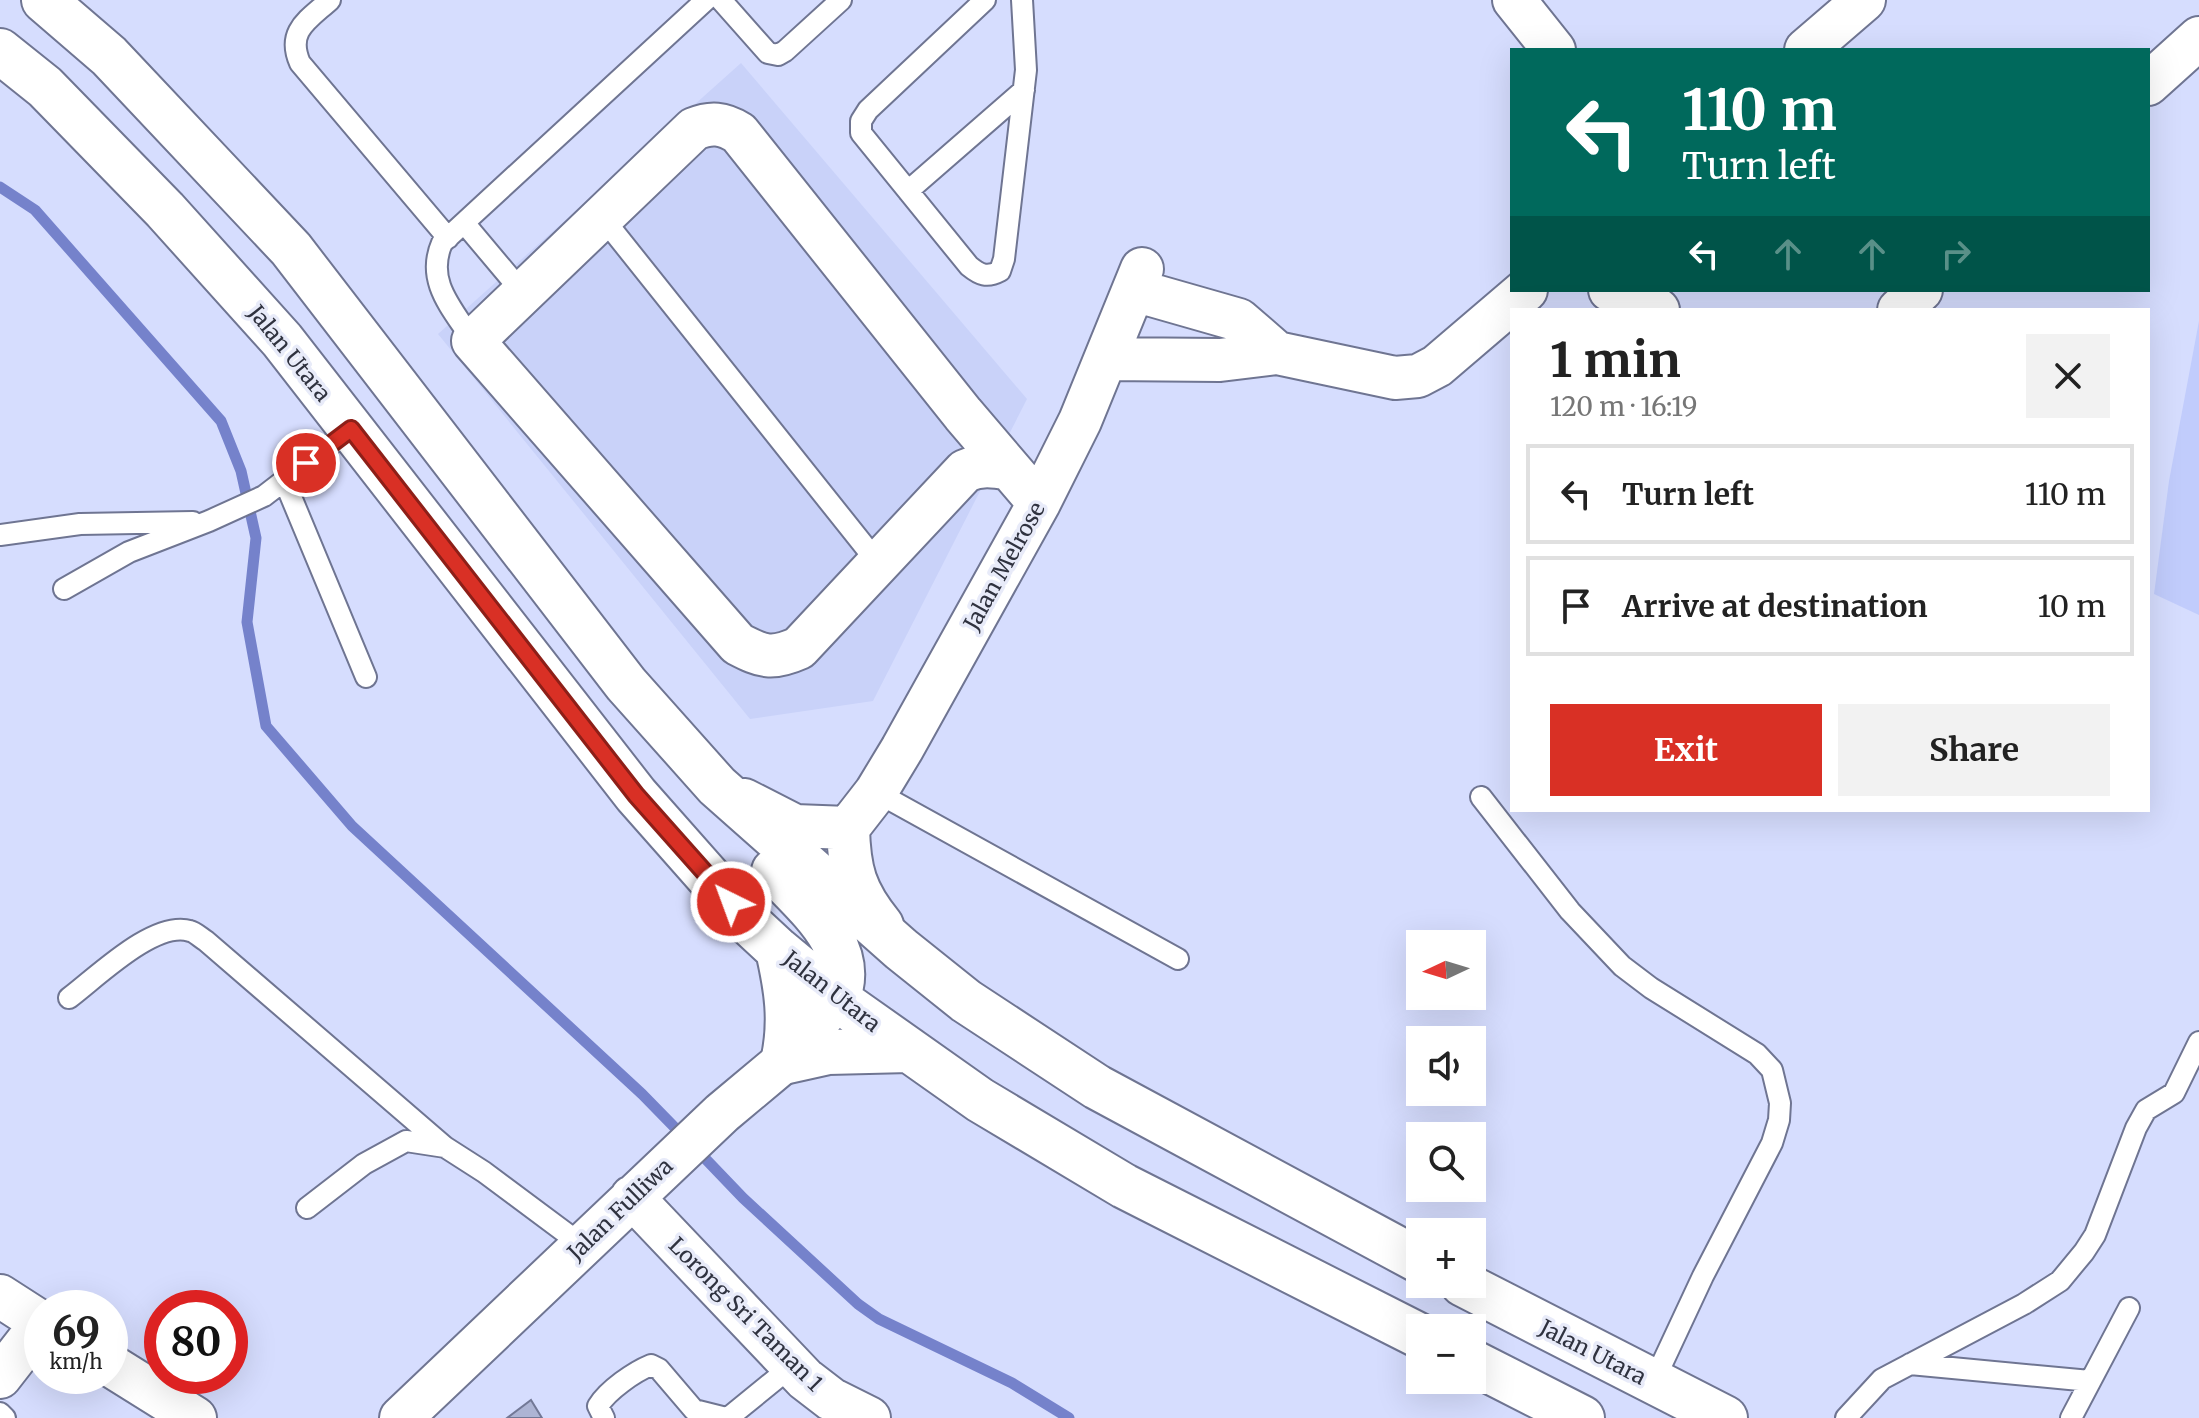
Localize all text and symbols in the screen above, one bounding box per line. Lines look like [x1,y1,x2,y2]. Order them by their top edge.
text: 110 m [1682,75,1837,145]
icon: left [1550,80,1654,184]
text: Turn left [1682,144,1836,189]
icon: left [1682,232,1726,276]
icon: ahead [1766,232,1810,276]
icon: ahead [1850,232,1894,276]
icon: right [1934,232,1978,276]
street label: Jalan Utara [242,298,337,407]
text: 1 min [1550,330,1681,390]
button: close [2026,334,2110,418]
text: 120 m · 16:19 [1550,390,1698,423]
pin [272,429,340,497]
icon: arrive [284,441,328,485]
icon: left [1554,472,1598,516]
text: Turn left [1622,475,1754,513]
text: 110 m [2025,475,2106,513]
street label: Jalan Melrose [957,497,1051,636]
icon: arrive [1554,584,1598,628]
text: Arrive at destination [1622,587,1928,625]
text: 10 m [2038,587,2106,625]
button: Exit [1550,704,1822,796]
button: Share [1838,704,2110,796]
position arrow [689,860,773,944]
north arrow [1406,930,1486,1010]
map controls [1406,930,1486,1394]
street label: Jalan Utara [777,944,886,1038]
button: sound [1406,1026,1486,1106]
button: search [1406,1122,1486,1202]
street label: Jalan Fulliwa [561,1152,679,1267]
button: + [1406,1218,1486,1298]
street label: Lorong Sri Taman 1 [663,1231,829,1397]
speed limit sign: 80 [144,1290,248,1394]
text: 69 [52,1307,100,1357]
street label: Jalan Utara [1534,1313,1651,1391]
button: − [1406,1314,1486,1394]
text: km/h [50,1349,102,1374]

